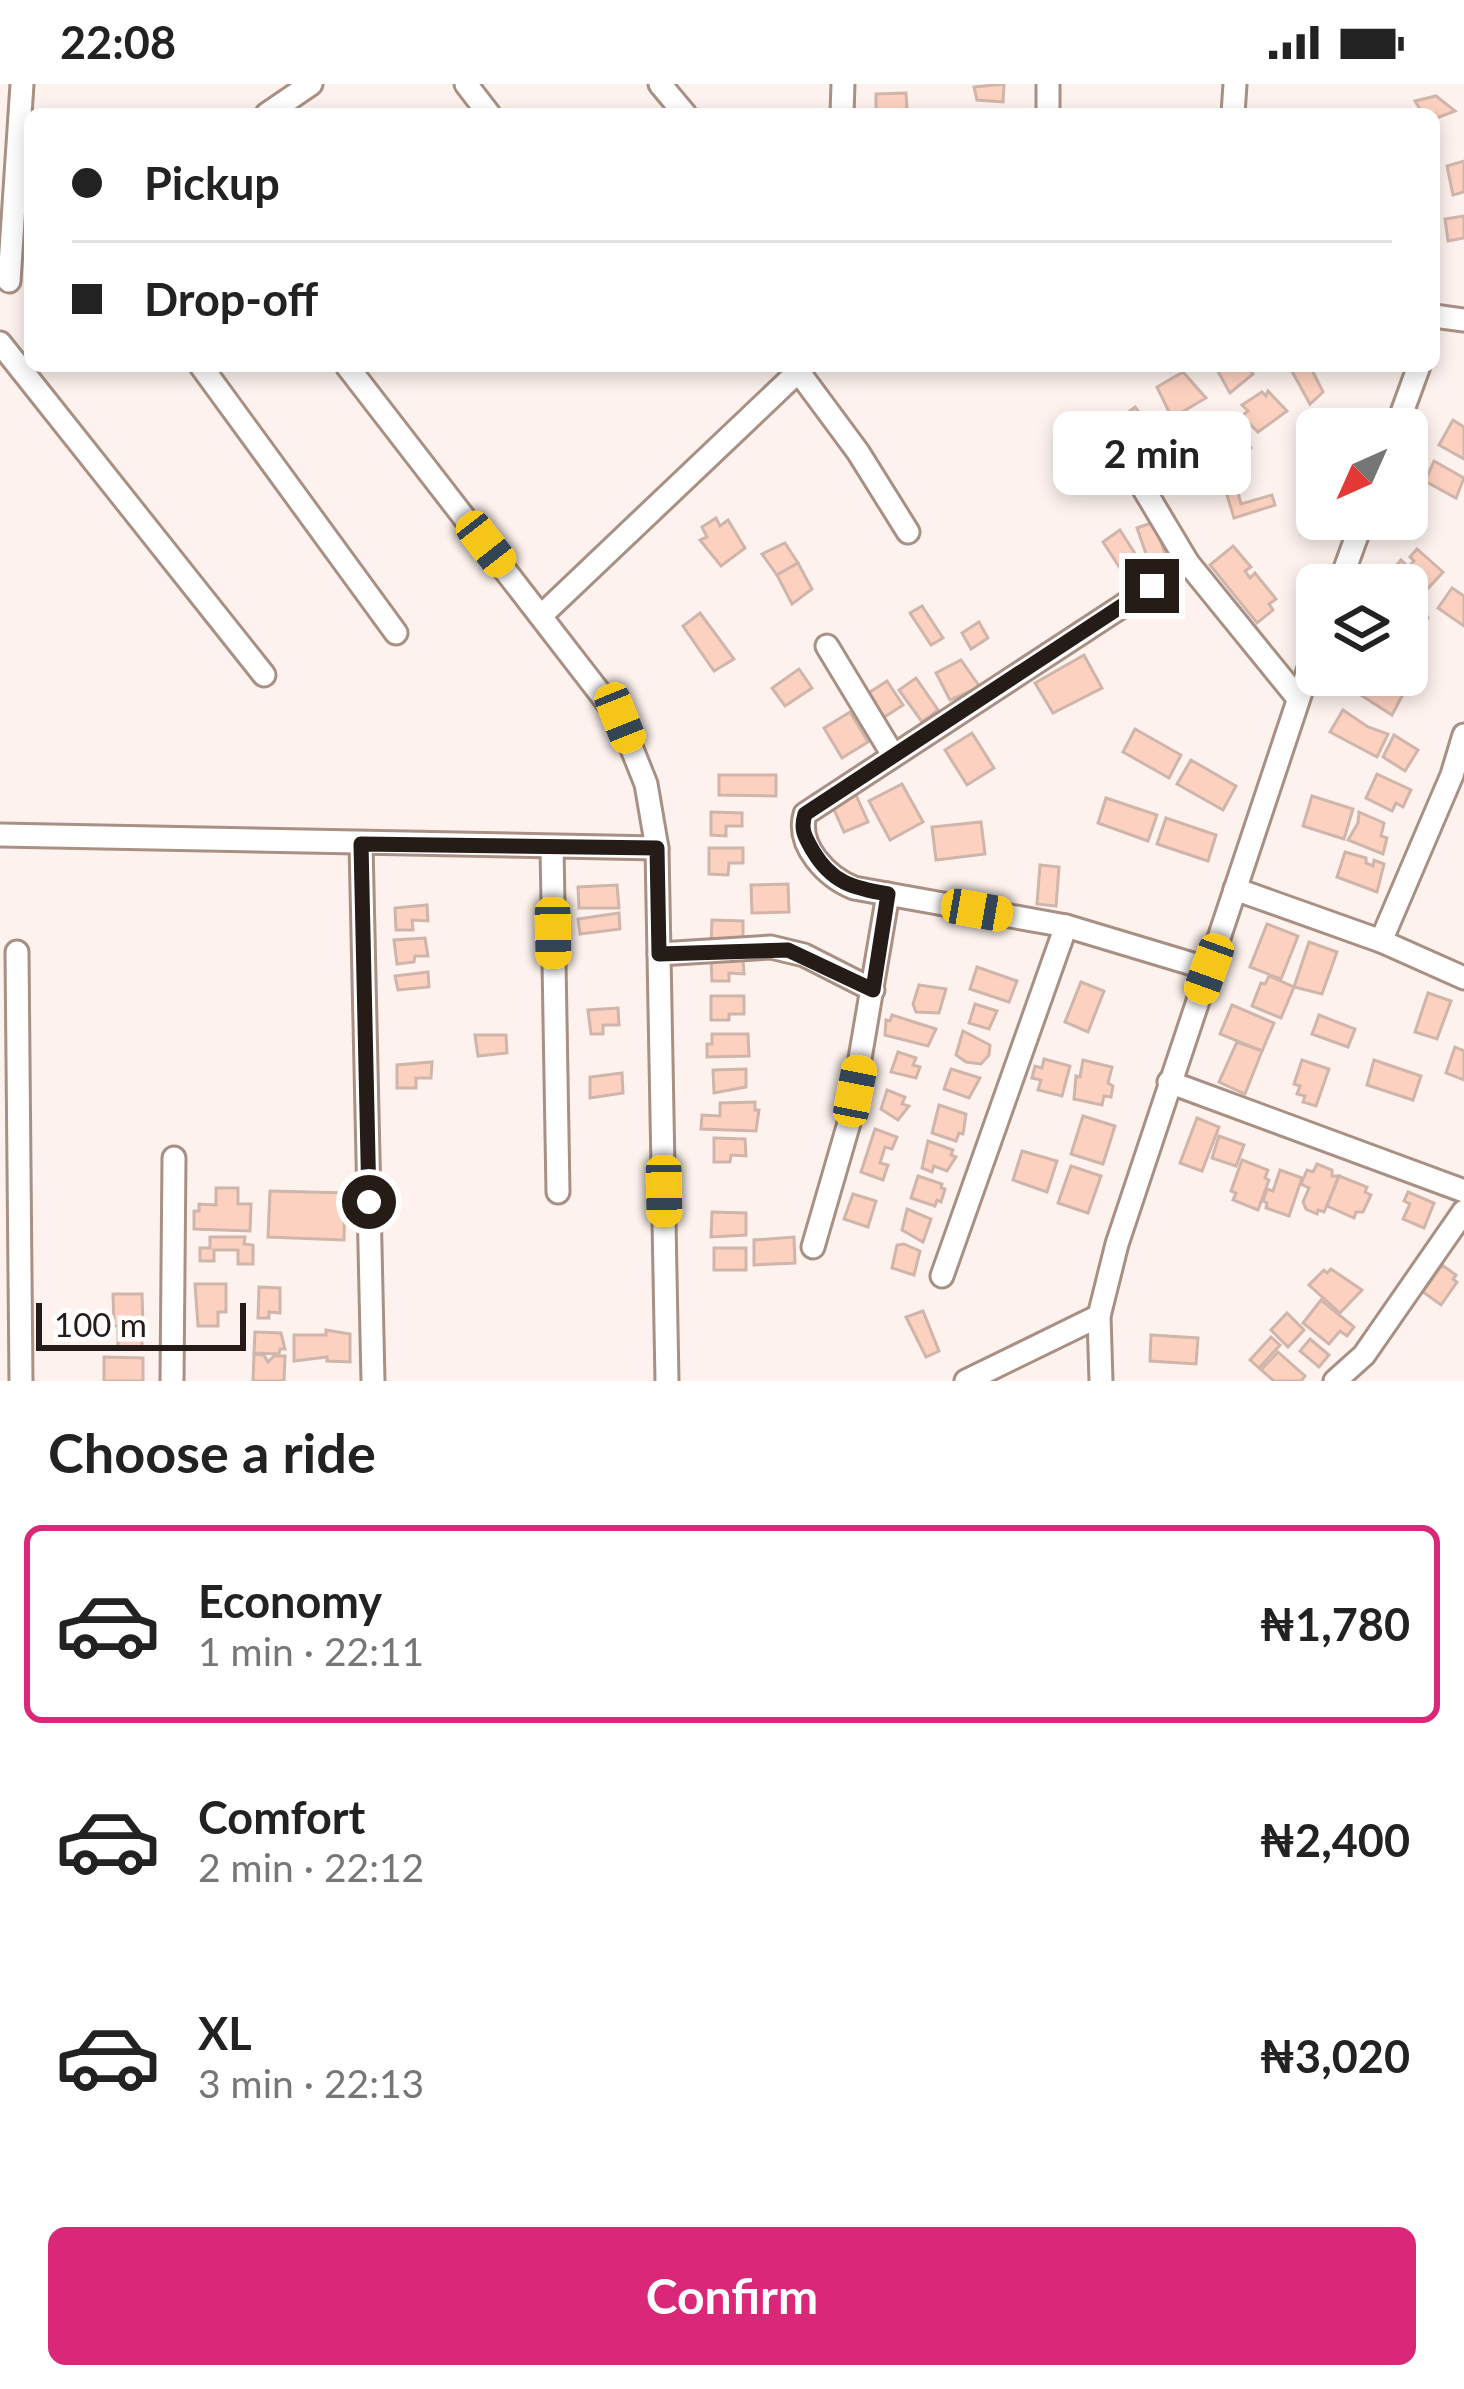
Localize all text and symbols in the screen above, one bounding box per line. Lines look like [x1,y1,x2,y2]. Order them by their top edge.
text: 22:08 [60,15,176,69]
text: Pickup [144,156,280,210]
text: Drop-off [144,272,318,326]
north arrow [1296,408,1428,540]
map controls [1296,408,1428,696]
callout: 2 min [1053,412,1251,496]
text: 2 min [1104,430,1200,476]
car [450,505,522,583]
route end [1125,559,1179,613]
button: layers [1296,564,1428,696]
car [590,678,650,758]
car [938,886,1016,934]
car [534,897,572,969]
car [1180,929,1238,1009]
car [830,1052,880,1130]
car [645,1155,683,1227]
route start [342,1175,396,1229]
scale bar [36,1297,246,1350]
text: 100 m [54,1304,147,1344]
text: Choose a ride [48,1420,376,1485]
icon: car [54,1570,162,1678]
text: Economy [198,1574,382,1628]
text: ₦1,780 [1259,1597,1410,1651]
text: 1 min · 22:11 [198,1628,424,1674]
icon: car [54,1786,162,1894]
text: Comfort [198,1790,365,1844]
text: ₦2,400 [1259,1813,1410,1867]
text: 2 min · 22:12 [198,1844,424,1890]
icon: car [54,2002,162,2110]
text: XL [198,2006,252,2060]
text: ₦3,020 [1259,2029,1410,2083]
text: 3 min · 22:13 [198,2060,424,2106]
button: Confirm [48,2227,1416,2365]

